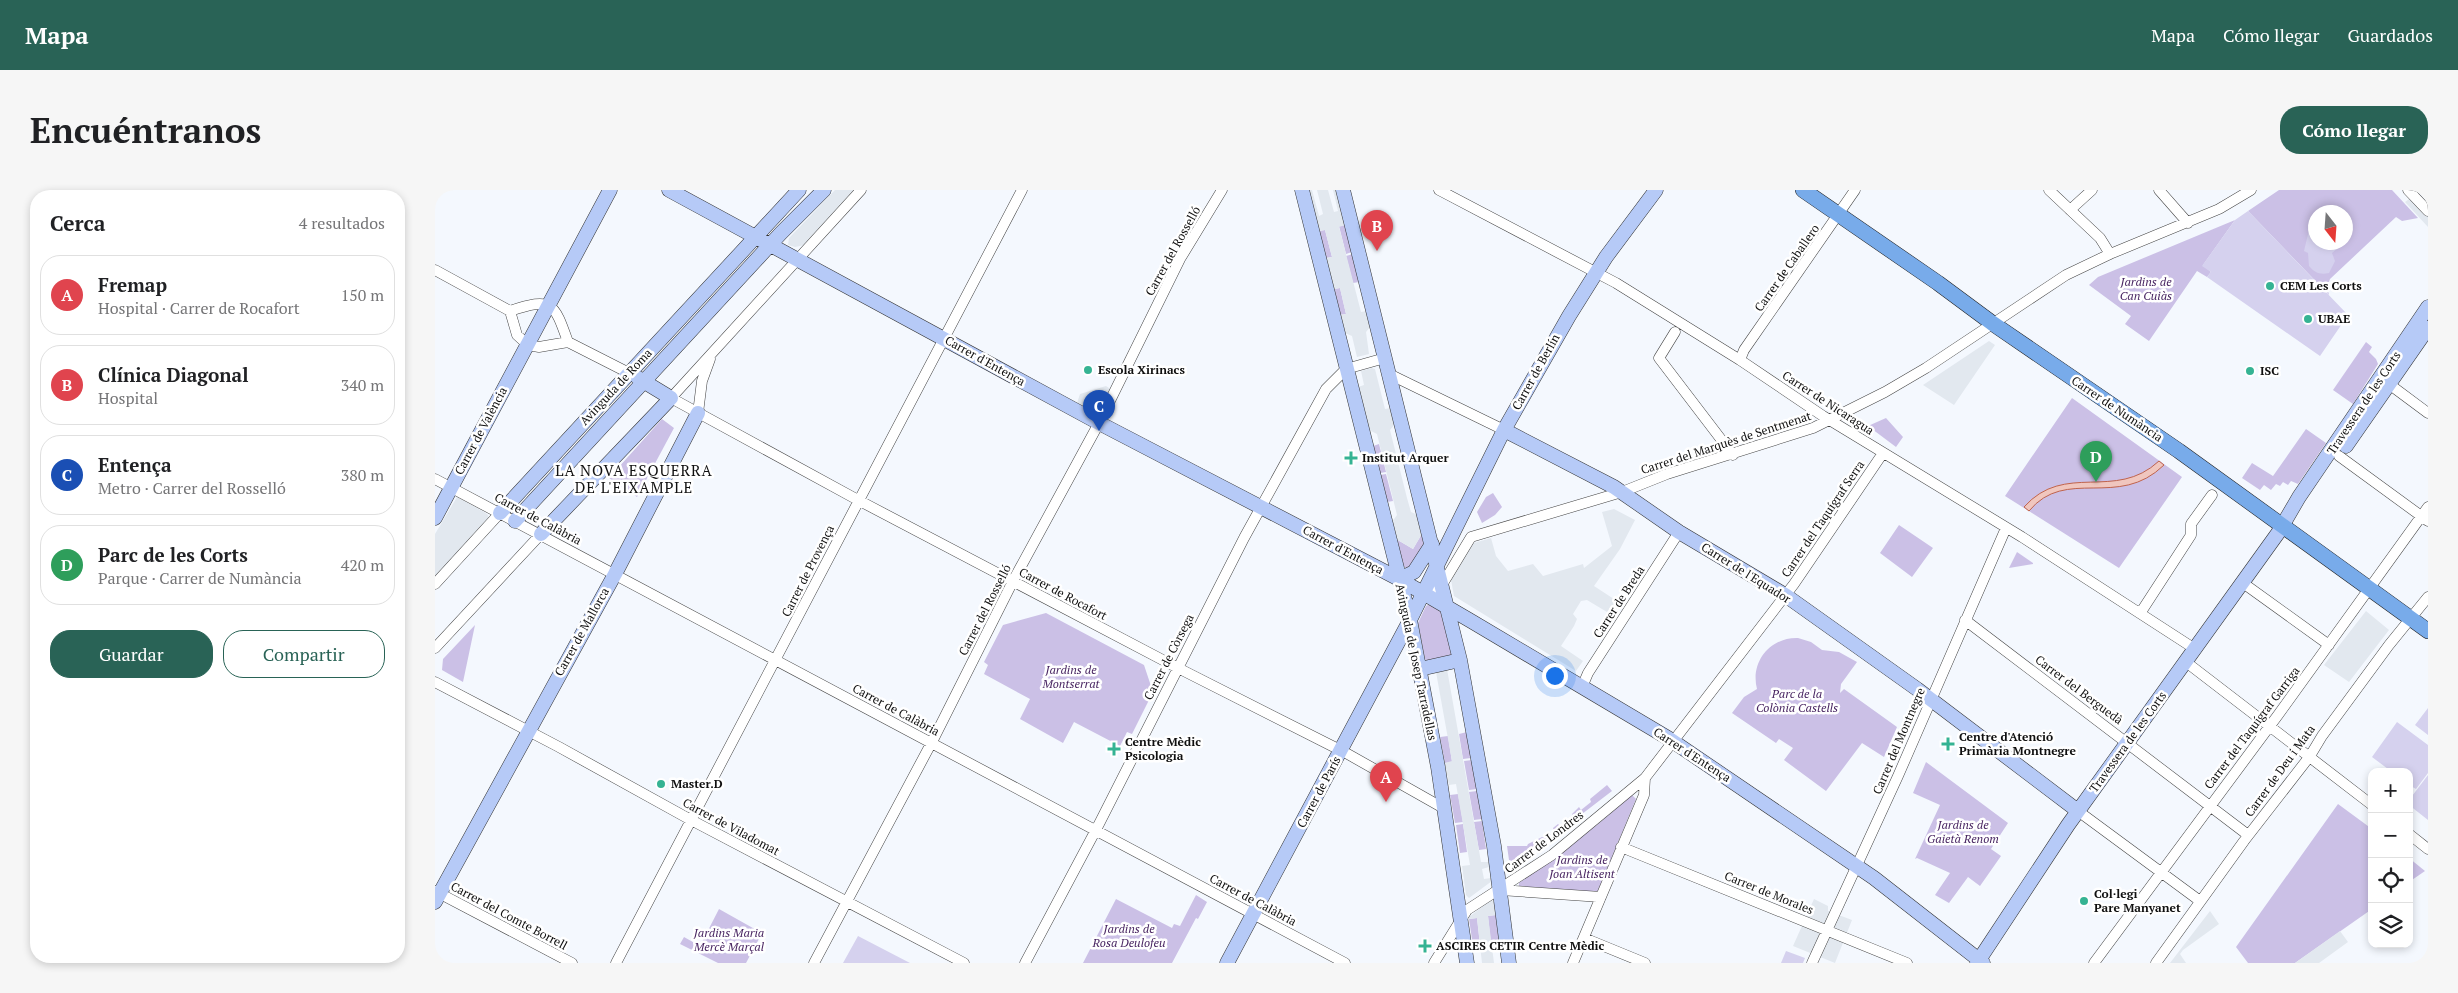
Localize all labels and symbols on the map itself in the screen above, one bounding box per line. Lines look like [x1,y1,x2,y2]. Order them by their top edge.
street label: Carrer del Rosselló [1142,203,1204,298]
north arrow [2308,205,2353,250]
pin: B [1361,210,1393,251]
street label: Carrer de Caballero [1751,221,1822,314]
park label: Jardins de Can Cuiàs [2119,274,2172,303]
place label: CEM Les Corts [2280,278,2362,293]
marker: CEM Les Corts [2264,280,2276,292]
place label: UBAE [2318,311,2350,326]
marker: UBAE [2302,313,2314,325]
street label: Carrer de Berlín [1509,331,1563,412]
street label: Carrer d'Entença [943,332,1028,389]
street label: Avinguda de Roma [576,345,655,428]
street label: Travessera de les Corts [2323,348,2404,457]
place label: Escola Xirinacs [1098,362,1185,377]
place label: ISC [2260,363,2279,378]
marker: Escola Xirinacs [1082,364,1094,376]
marker: ISC [2244,365,2256,377]
street label: Carrer de Nicaragua [1780,367,1877,438]
street label: Carrer de Numància [2069,373,2166,445]
street label: Carrer de València [451,384,510,477]
pin: C [1083,390,1115,431]
street label: Carrer del Marquès de Sentmenat [1639,408,1813,477]
pin: D [2080,441,2112,482]
place label: Institut Arquer [1362,450,1449,465]
marker: Institut Arquer [1344,451,1358,465]
street label: Carrer del Taquígraf Serra [1778,457,1867,580]
district label: LA NOVA ESQUERRA DE L'EIXAMPLE [555,460,713,497]
street label: Carrer de Calàbria [492,489,584,548]
street label: Carrer de Provença [778,522,837,619]
street label: Carrer d'Entença [1300,522,1386,577]
street label: Carrer de l'Equador [1699,539,1794,606]
street label: Carrer del Rosselló [955,561,1014,658]
street label: Carrer de Breda [1590,563,1647,641]
street label: Carrer de Rocafort [1017,564,1110,623]
street label: Avinguda de Josep Tarradellas [1393,582,1440,742]
street label: Carrer de Mallorca [551,585,612,679]
street label: Carrer de Còrsega [1140,611,1197,702]
street label: Carrer del Berguedà [2033,652,2126,727]
park label: Jardins de Montserrat [1041,662,1101,691]
your location [1542,663,1568,689]
street label: Carrer del Taquígraf Garriga [2201,663,2303,792]
street label: Carrer de Calàbria [850,680,942,739]
street label: Carrer del Montnegre [1869,685,1928,796]
park label: Parc de la Colònia Castells [1756,686,1838,715]
street label: Travessera de les Corts [2086,688,2169,795]
street label: Carrer de Deu i Mata [2241,722,2318,820]
street label: Carrer d'Entença [1651,724,1734,785]
place label: Centre d'Atenció Primària Montnegre [1959,729,2077,758]
place label: Centre Mèdic Psicologia [1125,734,1201,763]
marker: Centre d'Atenció Primària Montnegre [1941,737,1955,751]
marker: Centre Mèdic Psicologia [1107,742,1121,756]
street label: Carrer de París [1293,753,1344,830]
pin: A [1370,761,1402,802]
place label: Master.D [671,776,723,791]
marker: Master.D [655,778,667,790]
street label: Carrer de Viladomat [680,795,783,859]
street label: Carrer de Londres [1501,807,1586,876]
park label: Jardins de Gaietà Renom [1927,817,1999,846]
park label: Jardins de Joan Altisent [1548,852,1616,881]
street label: Carrer de Morales [1722,868,1816,917]
street label: Carrer de Calàbria [1207,870,1299,929]
street label: Carrer del Comte Borrell [448,878,571,953]
place label: Col·legi Pare Manyanet [2094,886,2181,915]
marker: Col·legi Pare Manyanet [2078,895,2090,907]
park label: Jardins de Rosa Deulofeu [1091,921,1166,950]
park label: Jardins Maria Mercè Marçal [693,925,765,955]
place label: ASCIRES CETIR Centre Mèdic [1436,938,1605,953]
marker: ASCIRES CETIR Centre Mèdic [1418,939,1432,953]

